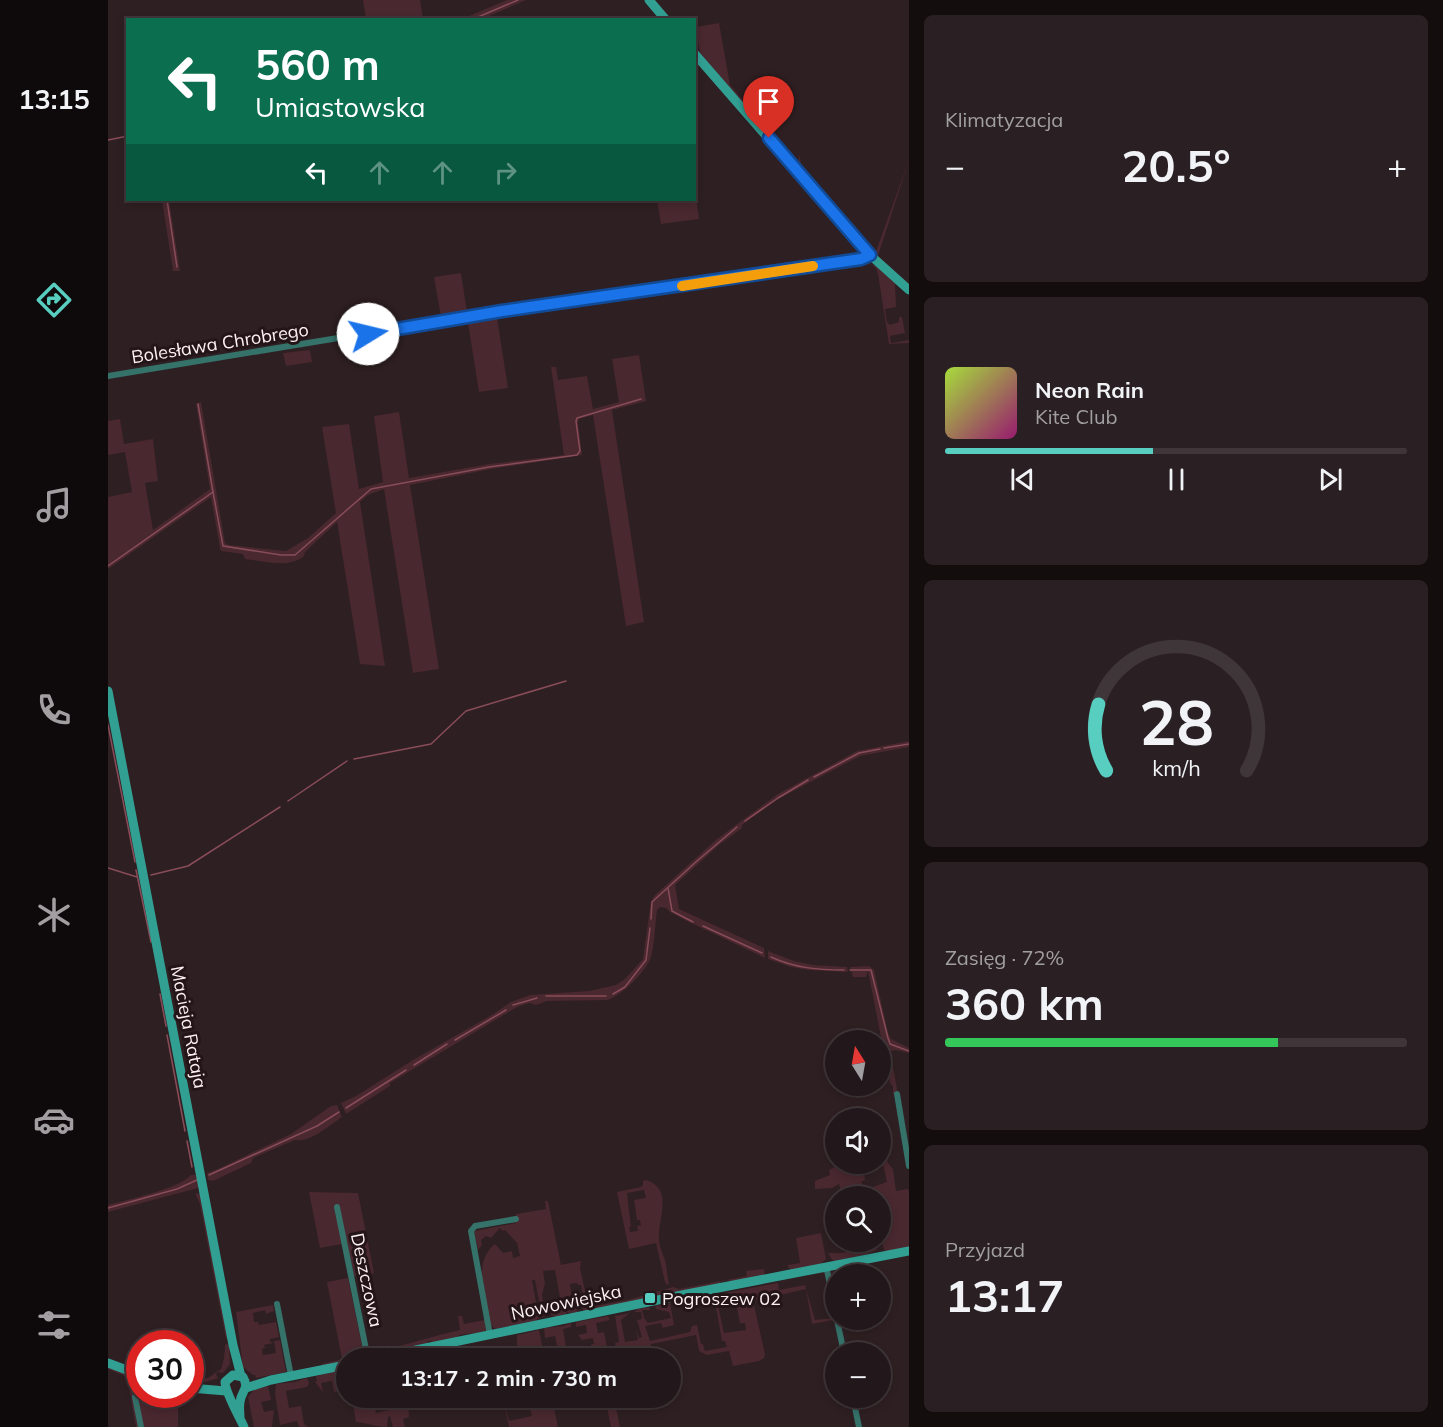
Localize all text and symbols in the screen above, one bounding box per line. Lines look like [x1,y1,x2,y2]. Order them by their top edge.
text: 560 m [255,38,380,91]
icon: left [156,42,234,120]
pin [743,76,794,138]
text: 13:15 [18,82,90,116]
icon: arrive [752,85,785,118]
text: Umiastowska [255,90,425,124]
text: Klimatyzacja [945,107,1063,132]
text: 20.5° [1121,137,1231,193]
text: − [945,145,965,186]
text: + [1387,145,1407,186]
icon: left [300,156,333,189]
icon: ahead [363,156,396,189]
icon: ahead [426,156,459,189]
icon: right [489,156,522,189]
icon: directions [33,279,75,321]
position arrow [336,302,400,366]
street label: Bolesława Chrobrego [130,318,310,368]
text: Neon Rain [1035,376,1144,404]
text: Kite Club [1035,404,1117,429]
icon: previous [1006,463,1039,496]
icon: pause [1160,463,1193,496]
icon: next [1314,463,1347,496]
icon: music [33,484,75,526]
text: 28 [1139,682,1213,761]
icon: phone [33,689,75,731]
text: km/h [1152,754,1200,781]
icon: climate [33,894,75,936]
text: Zasięg · 72% [945,945,1064,970]
street label: Macieja Rataja [166,964,212,1090]
text: 360 km [945,975,1104,1031]
north arrow [825,1030,891,1096]
map controls [825,1030,891,1408]
icon: car [33,1099,75,1141]
button: sound [825,1108,891,1174]
button: search [825,1186,891,1252]
street label: Deszczowa [346,1231,388,1329]
text: Przyjazd [945,1237,1025,1262]
button: + [825,1264,891,1330]
text: 13:17 [945,1267,1064,1323]
street label: Nowowiejska [509,1279,623,1325]
place label: Pogroszew 02 [662,1287,781,1310]
marker: Pogroszew 02 [643,1291,657,1305]
icon: filters [33,1304,75,1346]
speed limit sign: 30 [126,1330,204,1408]
button: − [825,1342,891,1408]
text: 13:17 · 2 min · 730 m [400,1364,617,1392]

